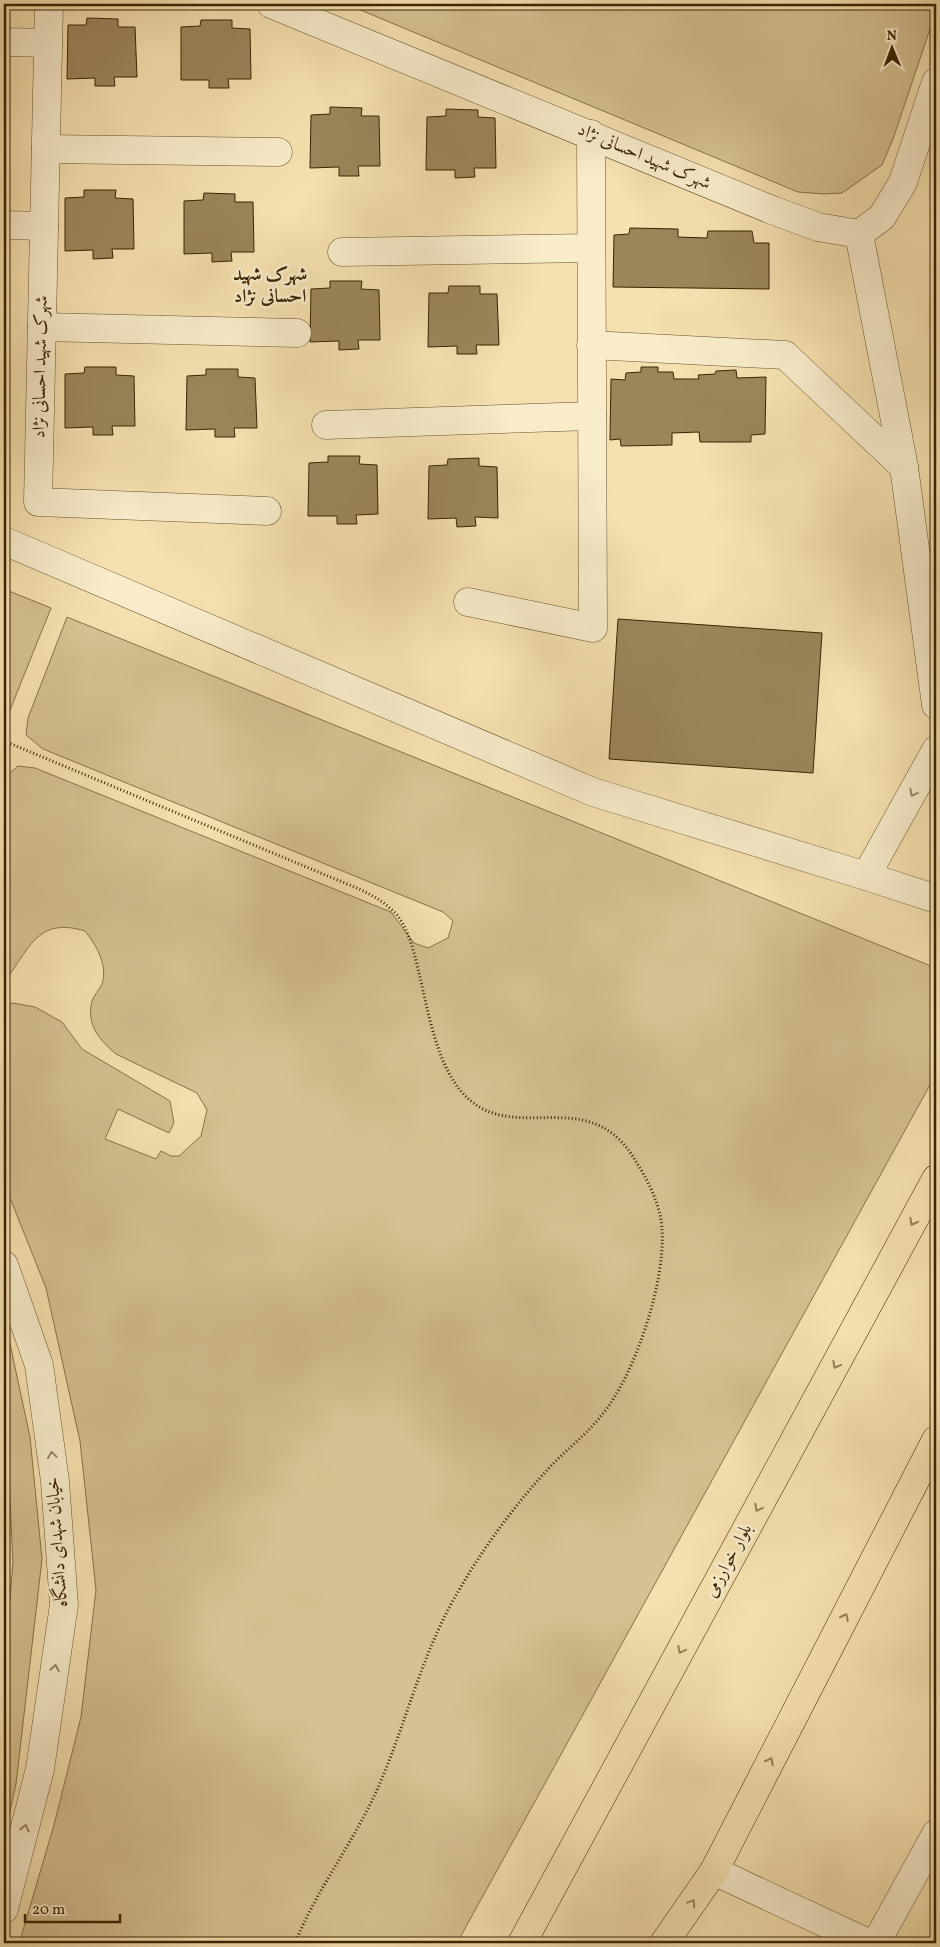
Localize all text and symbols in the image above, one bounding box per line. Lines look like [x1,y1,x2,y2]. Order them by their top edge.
north arrow [868,22,918,72]
text: N [887,27,897,46]
street label: شهرک شهید احسانی نژاد [573,118,715,196]
district label: شهرک شهید احسانی نژاد [233,262,307,310]
street label: شهرک شهید احسانی نژاد [27,295,55,439]
one-way arrow [909,788,919,797]
one-way arrow [909,1217,919,1226]
one-way arrow [832,1359,842,1368]
one-way arrow [47,1450,57,1459]
street label: خیابان شهدای دانشگاه [40,1476,75,1608]
one-way arrow [754,1502,764,1511]
street label: بلوار خوارزمی [699,1520,759,1602]
one-way arrow [839,1613,849,1622]
one-way arrow [677,1645,687,1654]
one-way arrow [49,1664,60,1672]
one-way arrow [764,1757,774,1766]
one-way arrow [19,1824,29,1832]
scale bar [25,1892,120,1924]
one-way arrow [686,1899,695,1909]
text: 20 m [32,1900,65,1921]

